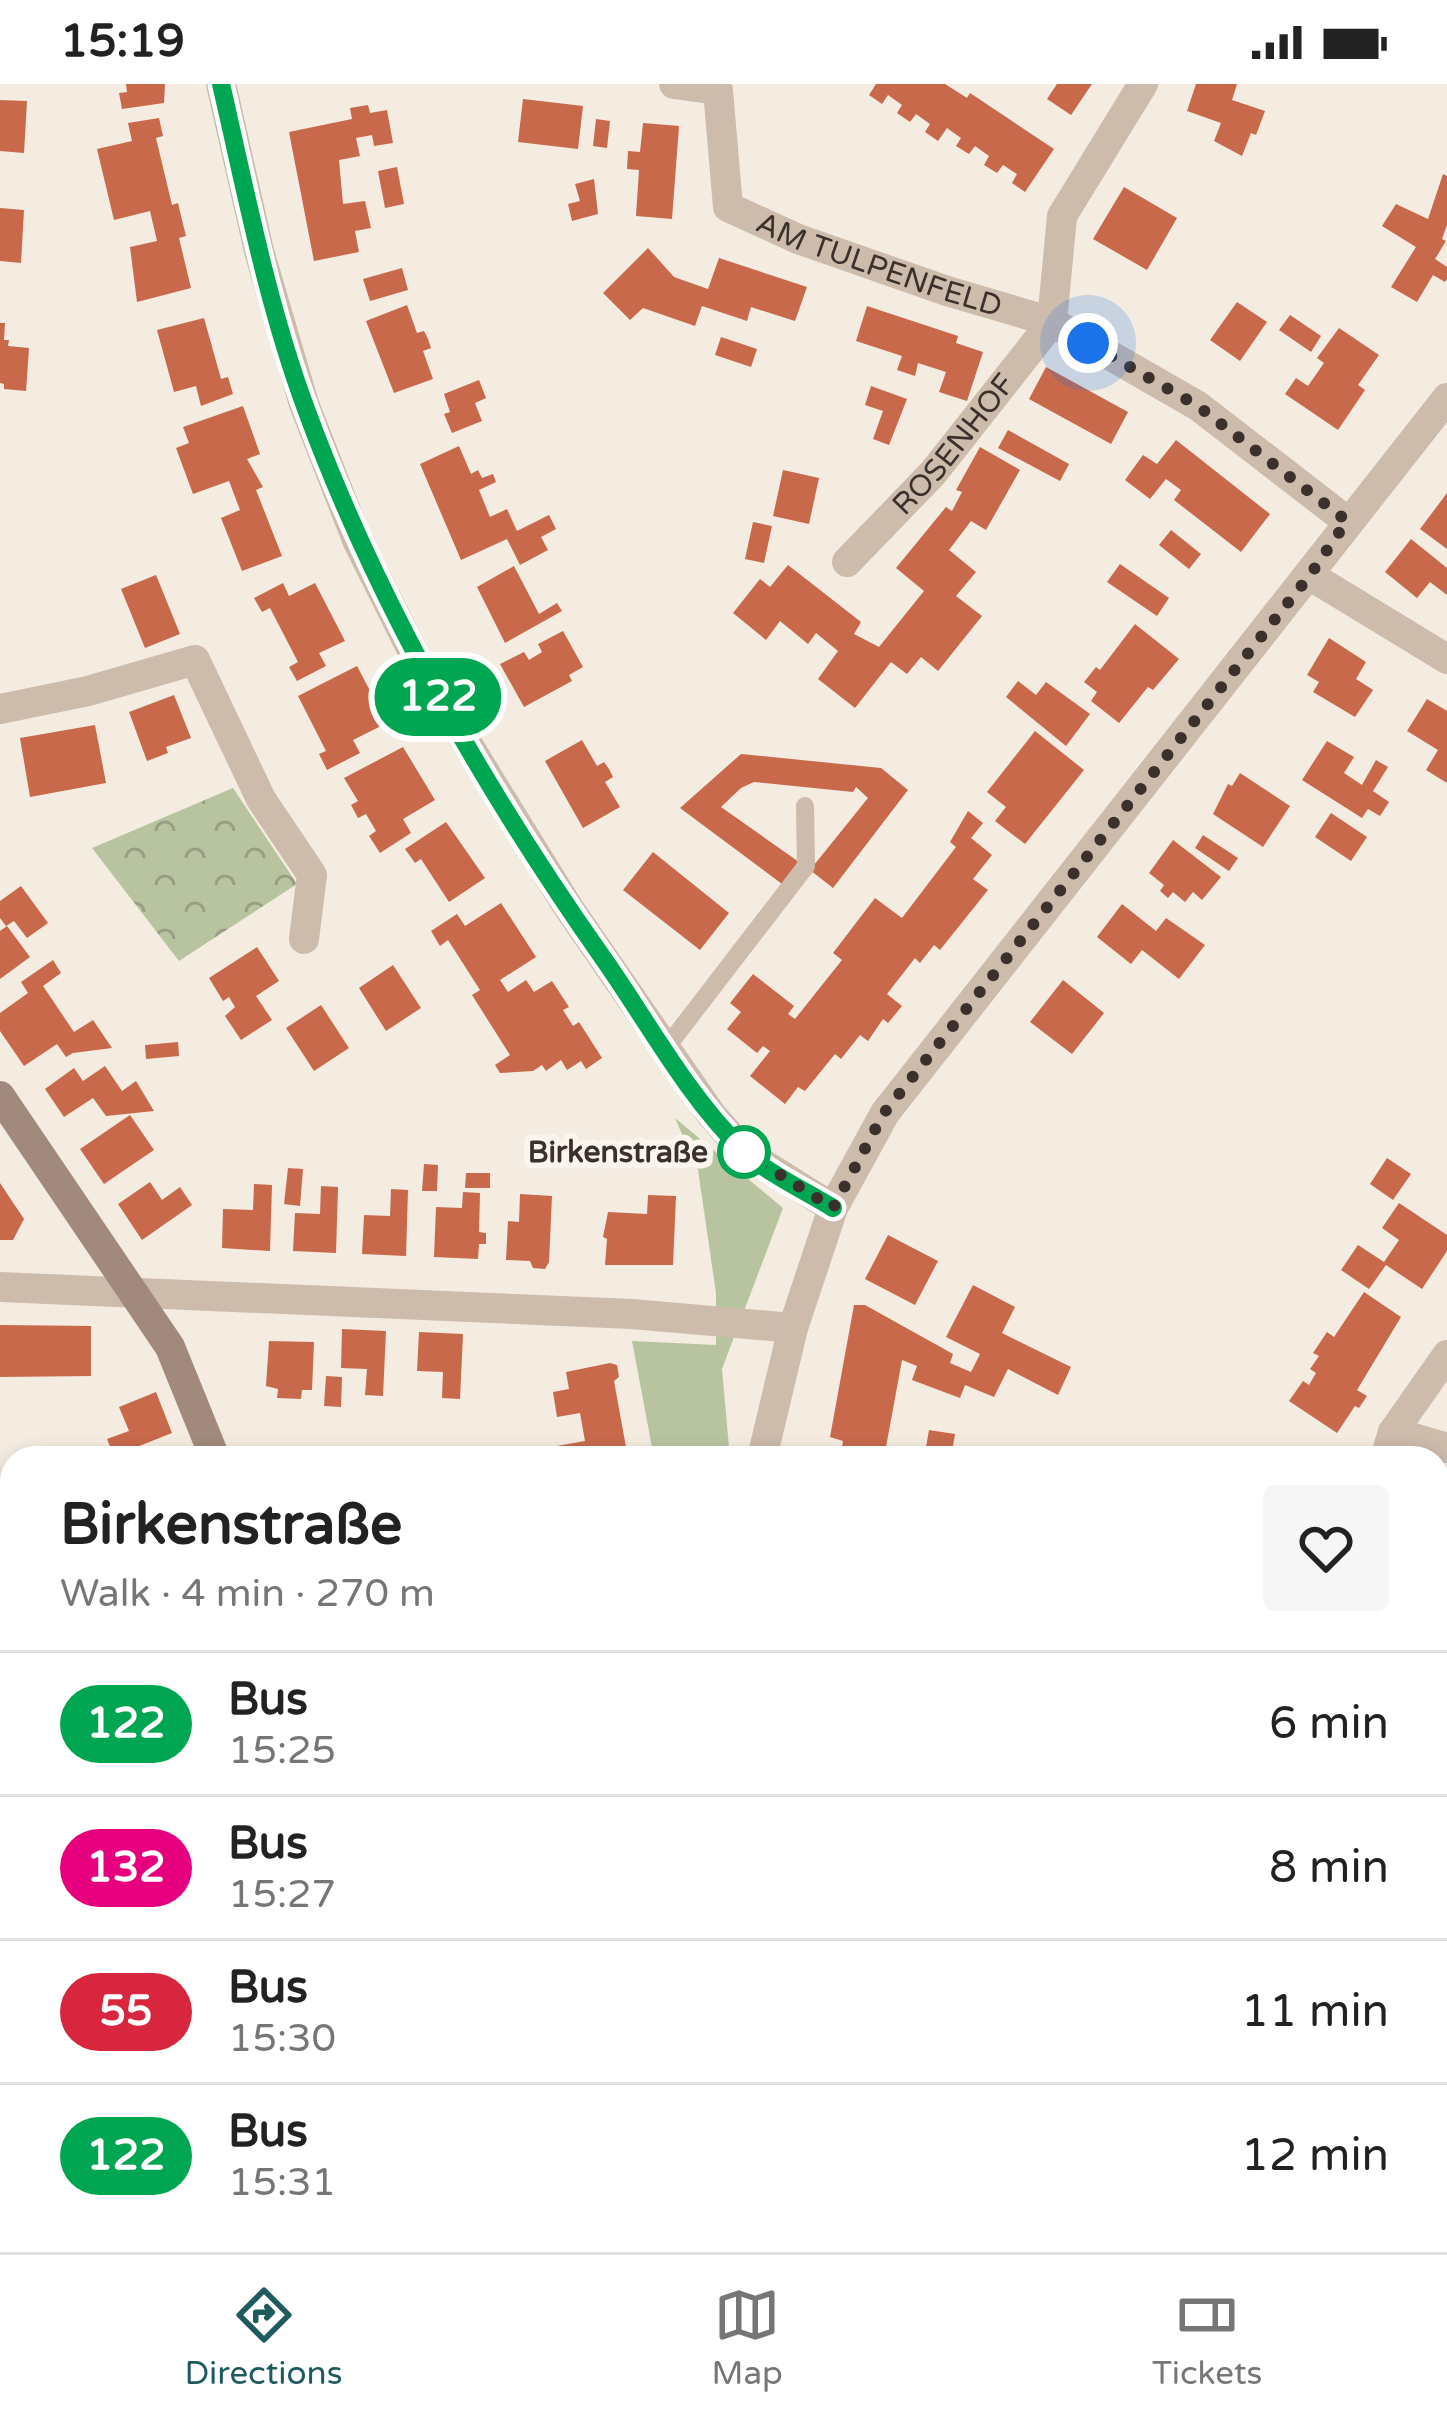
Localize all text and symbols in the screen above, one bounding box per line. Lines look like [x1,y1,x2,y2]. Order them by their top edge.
text: 15:19 [60,15,185,69]
street label: AM TULPENFELD [750,204,1006,325]
your location [1058,313,1118,373]
street label: ROSENHOF [885,366,1023,523]
line badge: 122 [369,658,507,736]
text: 122 [398,671,478,722]
marker: Birkenstraße [719,1127,769,1177]
place label: Birkenstraße [528,1134,708,1171]
button: heart [1263,1485,1389,1611]
text: Birkenstraße [60,1491,402,1559]
text: Walk · 4 min · 270 m [60,1570,435,1617]
text: Bus [228,1673,308,1727]
text: 6 min [1269,1697,1389,1751]
text: 122 [86,1698,166,1749]
text: 15:25 [228,1727,336,1774]
text: Bus [228,1817,308,1871]
text: 8 min [1269,1841,1389,1895]
text: 132 [86,1842,166,1893]
text: 15:27 [228,1871,336,1918]
text: Bus [228,1961,308,2015]
text: 11 min [1241,1985,1389,2039]
text: 55 [100,1986,152,2037]
text: 15:30 [228,2015,336,2062]
text: Bus [228,2105,308,2159]
text: 12 min [1241,2129,1389,2183]
text: 122 [86,2130,166,2181]
text: 15:31 [228,2159,336,2206]
tab: Directions [185,2282,342,2393]
tab: Map [712,2282,783,2393]
tab: Tickets [1152,2282,1262,2393]

